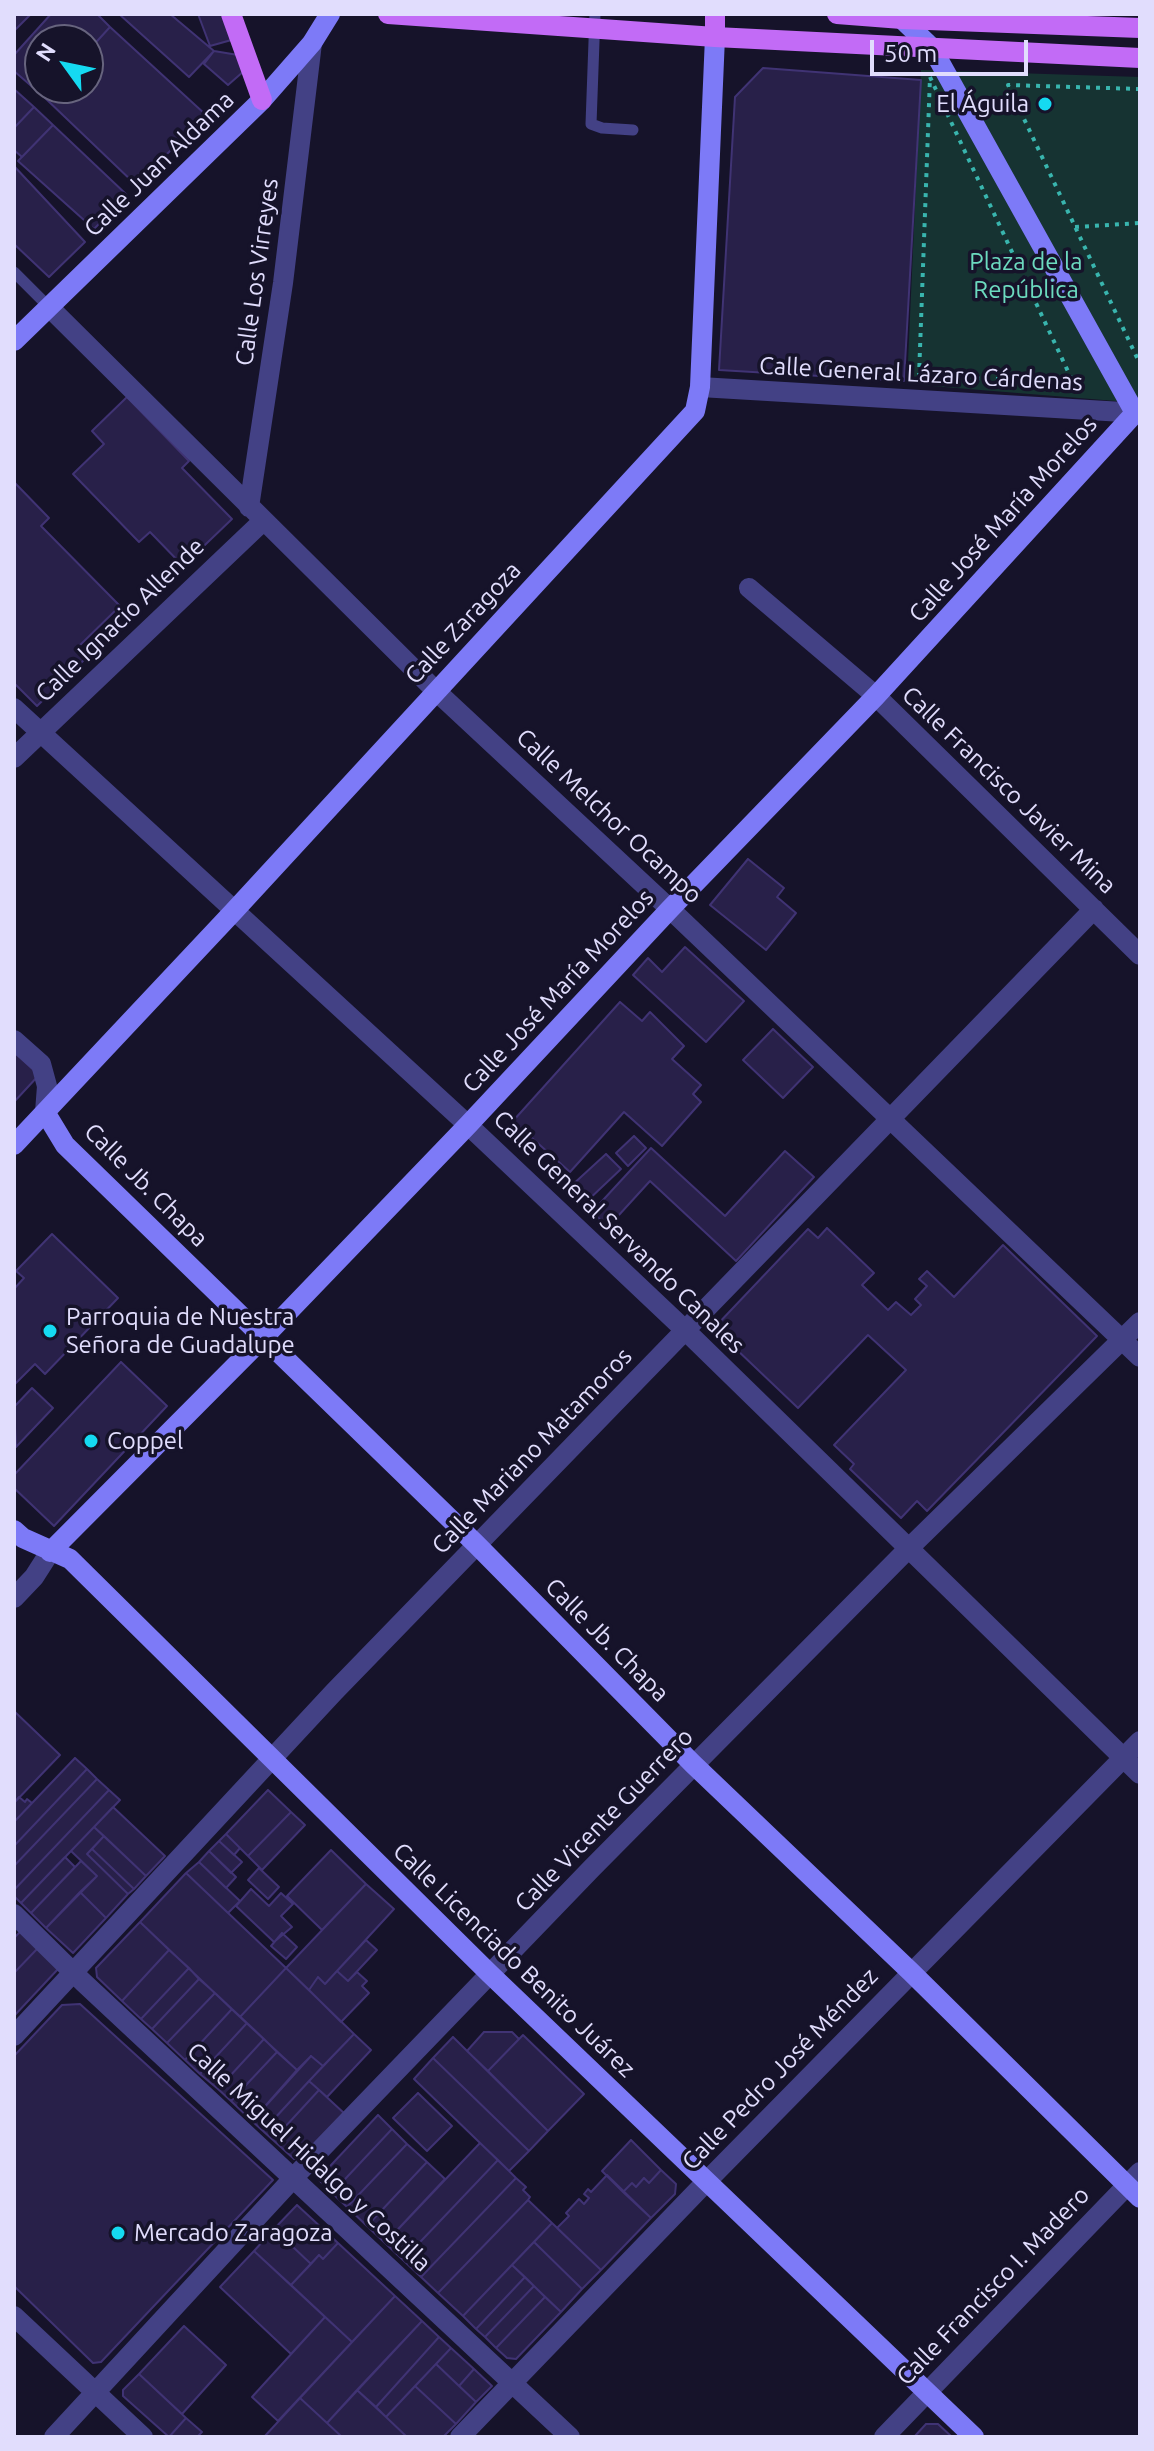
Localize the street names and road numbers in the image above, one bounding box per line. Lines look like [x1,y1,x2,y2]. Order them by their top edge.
street label: Calle Juan Aldama [78,85,240,243]
street label: Calle Los Virreyes [230,176,284,368]
street label: Calle General Lázaro Cárdenas [758,351,1084,397]
street label: Calle José María Morelos [903,410,1103,628]
street label: Calle Ignacio Allende [30,532,210,708]
street label: Calle Zaragoza [399,556,527,690]
street label: Calle Francisco Javier Mina [896,680,1122,900]
street label: Calle Melchor Ocampo [510,723,708,909]
street label: Calle José María Morelos [456,883,660,1099]
street label: Calle General Servando Canales [488,1104,750,1360]
street label: Calle Jb. Chapa [78,1117,214,1253]
street label: Calle Mariano Matamoros [426,1342,638,1560]
street label: Calle Jb. Chapa [539,1572,675,1708]
street label: Calle Vicente Guerrero [509,1722,699,1918]
street label: Calle Licenciado Benito Juárez [387,1837,641,2083]
street label: Calle Pedro José Méndez [676,1962,884,2176]
street label: Calle Miguel Hidalgo y Costilla [181,2036,437,2278]
street label: Calle Francisco I. Madero [891,2181,1095,2391]

